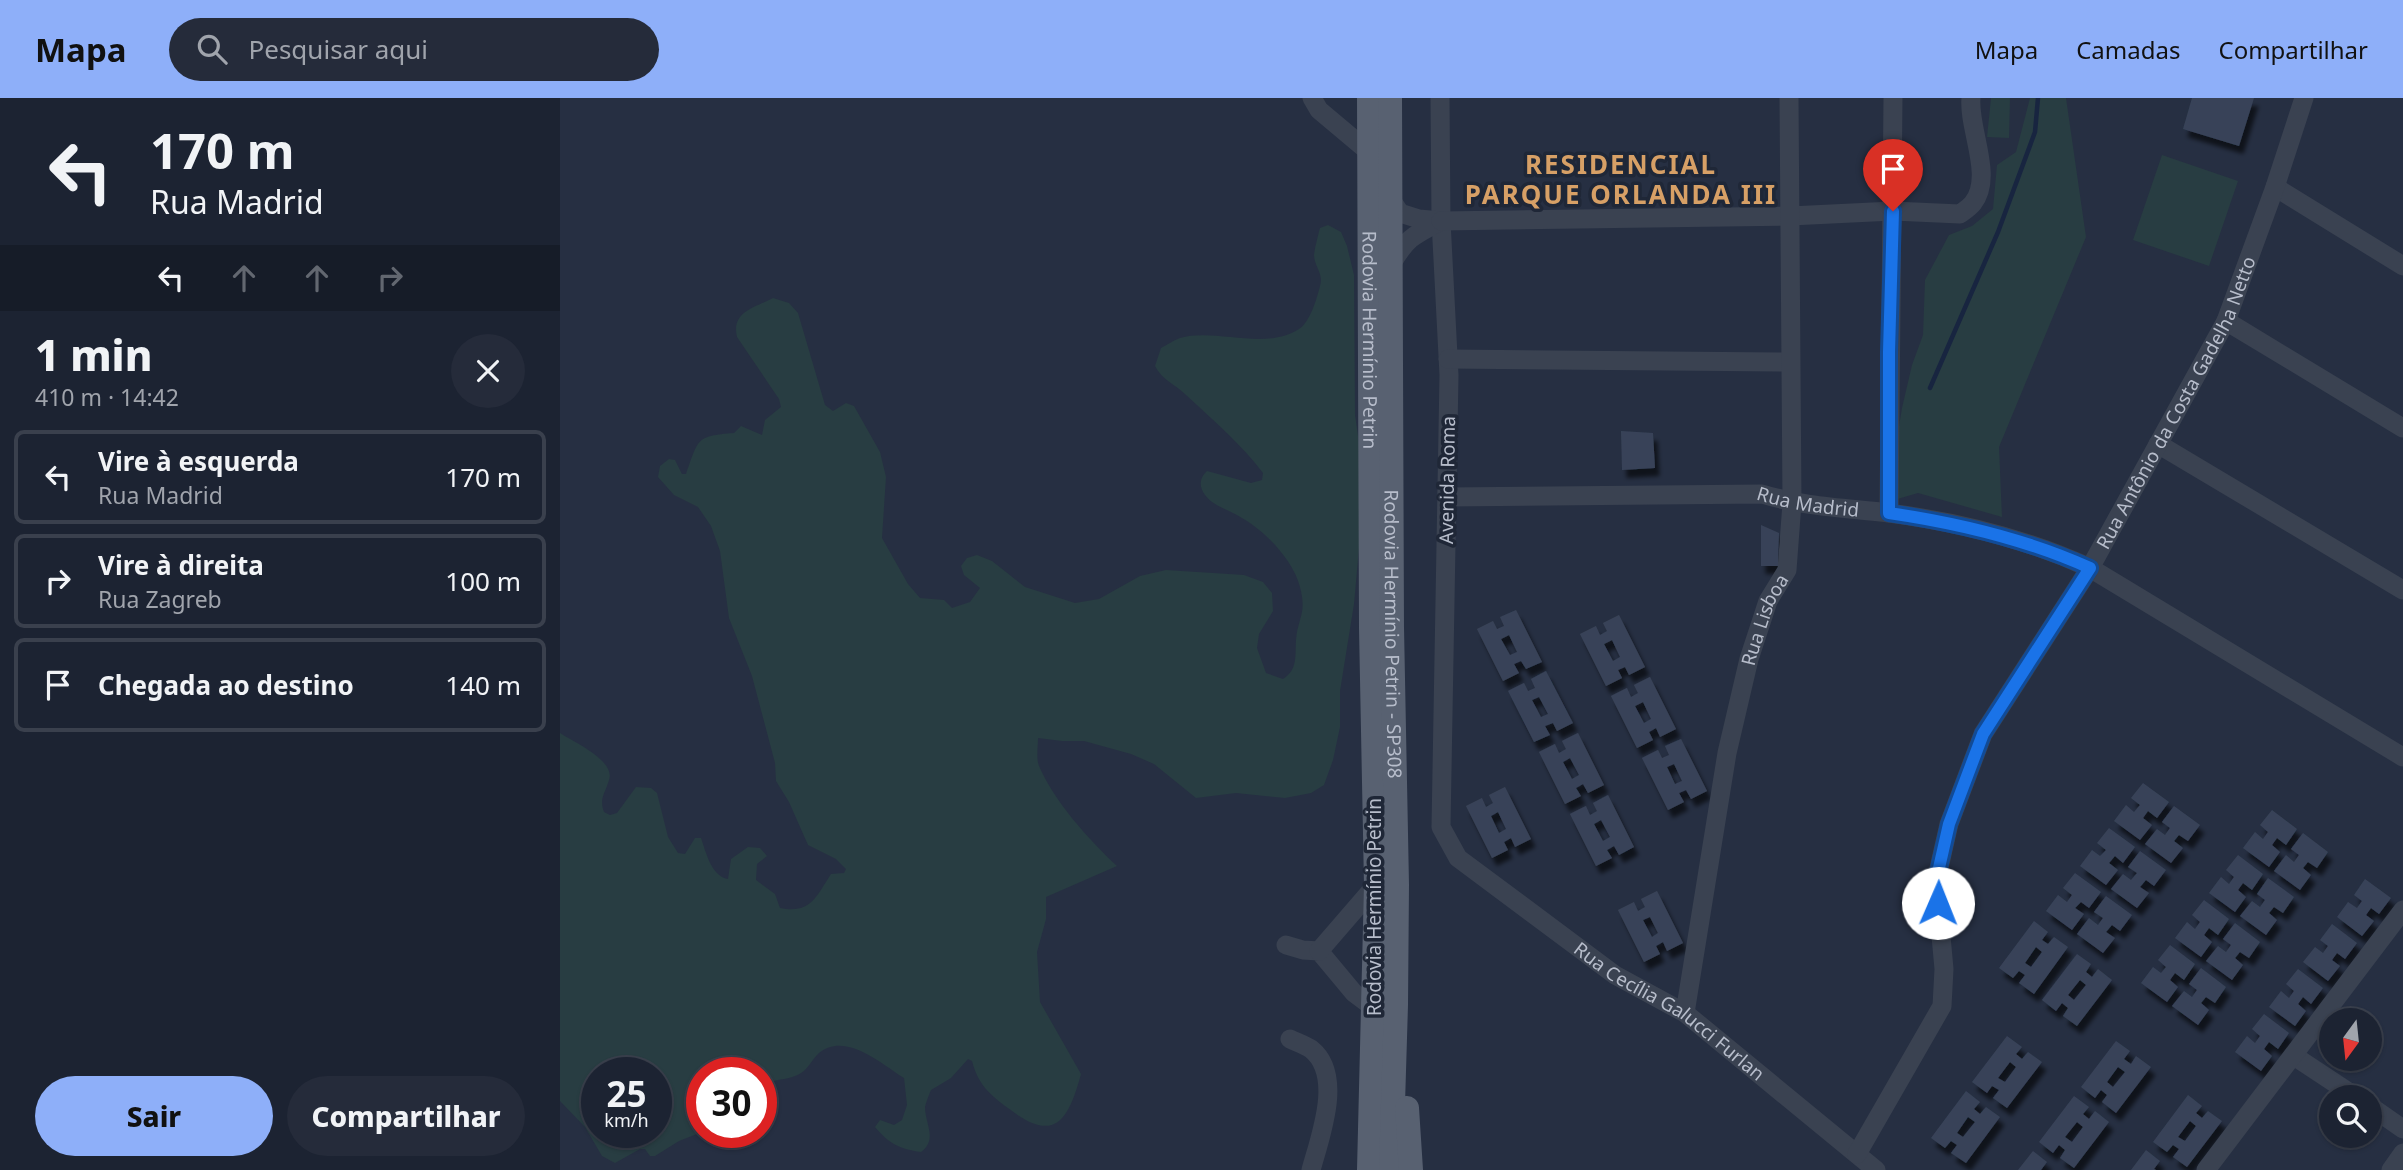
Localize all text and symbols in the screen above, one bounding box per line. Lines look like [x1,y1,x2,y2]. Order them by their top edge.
search box [169,18,659,81]
text: Mapa [35,27,127,72]
icon: search [193,30,231,68]
text: Pesquisar aqui [249,31,428,67]
text: Mapa [1975,33,2038,66]
text: Camadas [2076,33,2180,66]
text: Compartilhar [2218,33,2368,66]
text: 170 m [150,117,295,183]
icon: left [35,126,126,217]
pin [1863,139,1923,211]
district label: RESIDENCIAL PARQUE ORLANDA III [1465,146,1777,212]
icon: arrive [1874,150,1912,188]
text: Rua Madrid [150,180,324,223]
street label: Rodovia Hermínio Petrin [1357,231,1383,449]
street label: Rua Antônio da Costa Gadelha Netto [2090,253,2262,554]
icon: left [152,259,190,297]
icon: ahead [225,259,263,297]
icon: ahead [298,259,336,297]
icon: right [371,259,409,297]
text: 1 min [35,326,152,383]
button: close [451,334,525,408]
text: 410 m · 14:42 [35,381,179,413]
street label: Avenida Roma [1433,416,1461,544]
text: Vire à esquerda [98,443,299,479]
icon: left [39,458,77,496]
text: 170 m [445,459,521,495]
text: Rua Madrid [98,479,223,511]
street label: Rua Madrid [1754,480,1860,523]
street label: Rodovia Hermínio Petrin - SP308 [1378,489,1408,779]
text: Vire à direita [98,547,264,583]
icon: right [39,562,77,600]
text: 100 m [445,563,521,599]
street label: Rua Lisboa [1735,569,1795,668]
text: Rua Zagreb [98,583,222,615]
icon: arrive [39,666,77,704]
text: Chegada ao destino [98,667,354,703]
text: 140 m [445,667,521,703]
street label: Rodovia Hermínio Petrin [1361,798,1387,1016]
position arrow [1901,866,1975,940]
street label: Rua Cecília Galucci Furlan [1569,936,1770,1086]
north arrow [2319,1008,2382,1071]
map controls [2319,1008,2382,1148]
speed limit sign: 30 [686,1057,777,1148]
text: 25 [606,1070,647,1117]
button: Sair [35,1076,273,1156]
button: Compartilhar [287,1076,525,1156]
button: search [2319,1085,2382,1148]
text: km/h [604,1108,649,1132]

